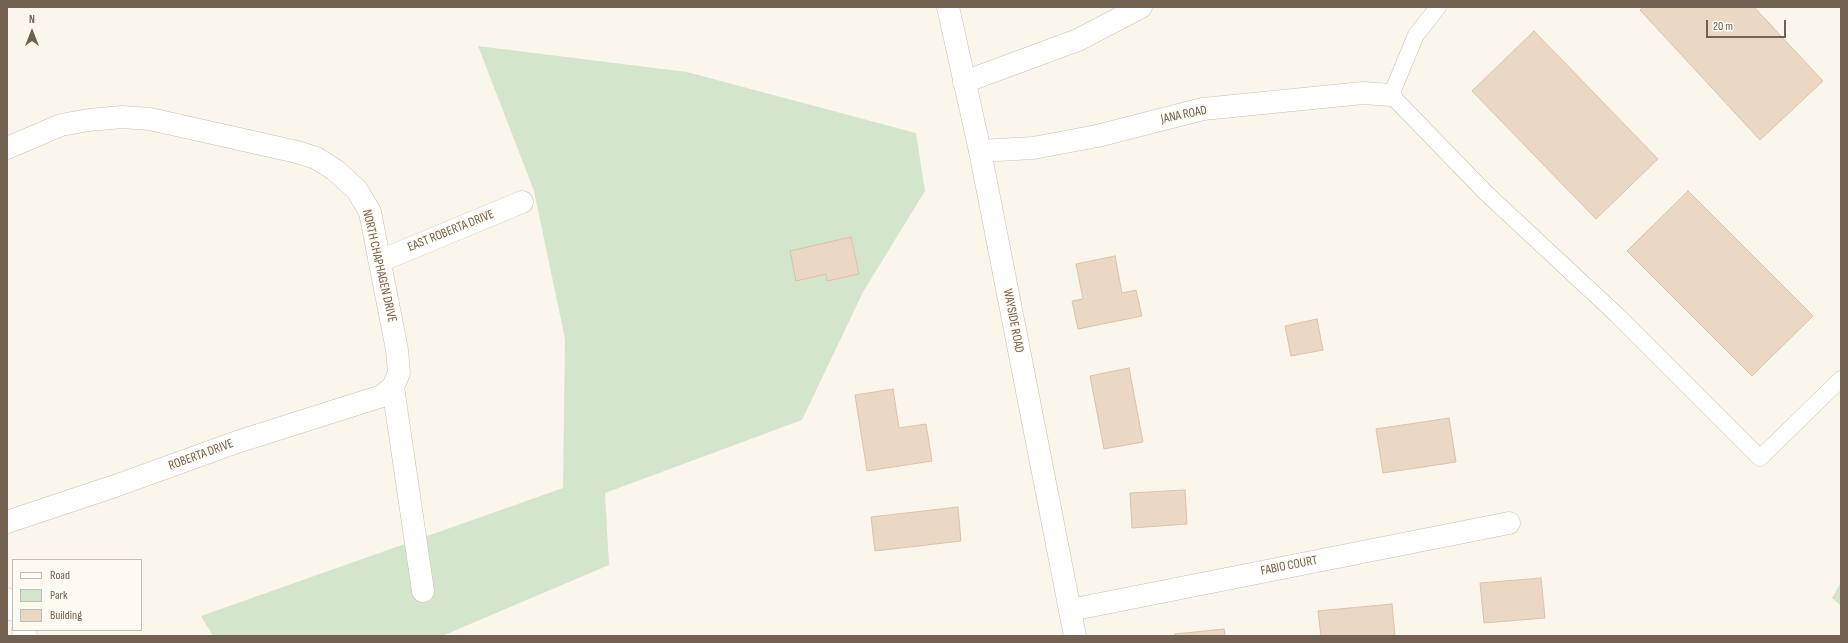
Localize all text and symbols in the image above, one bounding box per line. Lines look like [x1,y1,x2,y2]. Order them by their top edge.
north arrow [12,12,52,52]
scale bar [1708,12,1788,38]
text: N [29,13,35,26]
text: 20 m [1713,19,1733,34]
street label: JANA ROAD [1160,103,1208,127]
street label: EAST ROBERTA DRIVE [406,207,496,255]
street label: NORTH CHAPHAGEN DRIVE [358,208,400,324]
street label: WAYSIDE ROAD [999,288,1027,354]
street label: ROBERTA DRIVE [166,436,236,474]
street label: FABIO COURT [1259,553,1319,579]
legend [12,559,142,631]
text: Road [50,568,70,583]
text: Park [50,588,68,603]
text: Building [50,608,82,623]

